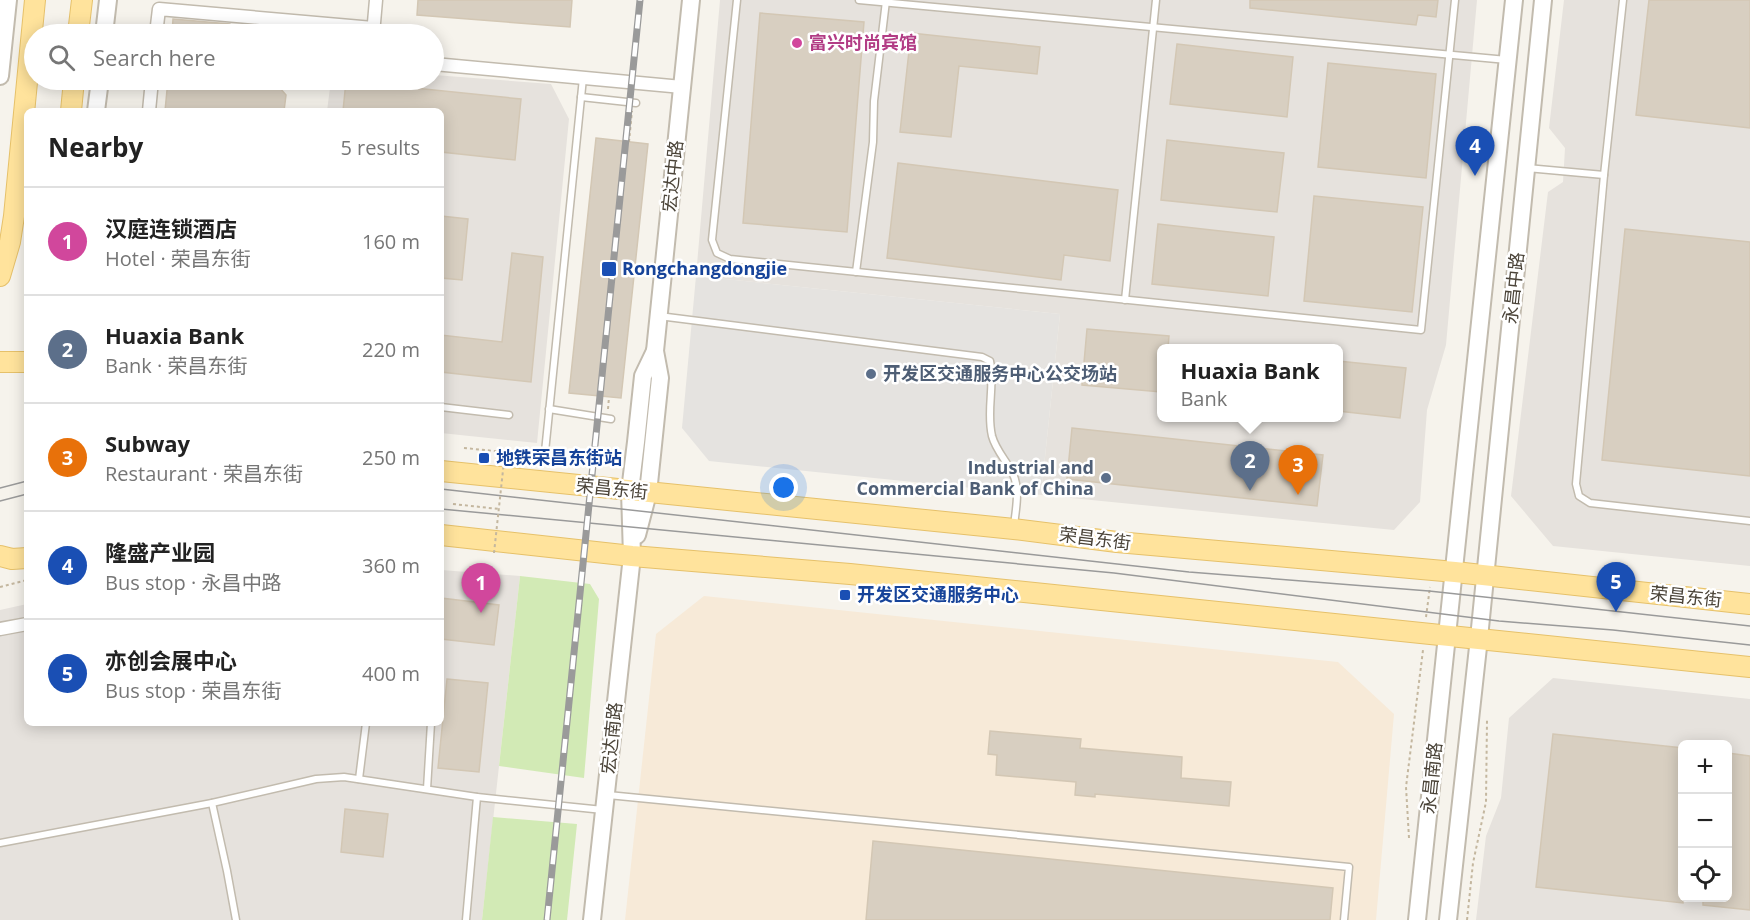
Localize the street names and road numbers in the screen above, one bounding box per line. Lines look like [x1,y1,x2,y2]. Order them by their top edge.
street label: 宏达中路 [656,139,688,213]
street label: 永昌中路 [1497,251,1529,325]
street label: 荣昌东街 [575,472,649,504]
street label: 荣昌东街 [1058,522,1132,554]
street label: 荣昌东街 [1649,580,1723,612]
street label: 宏达南路 [595,701,627,775]
street label: 永昌南路 [1415,741,1447,815]

